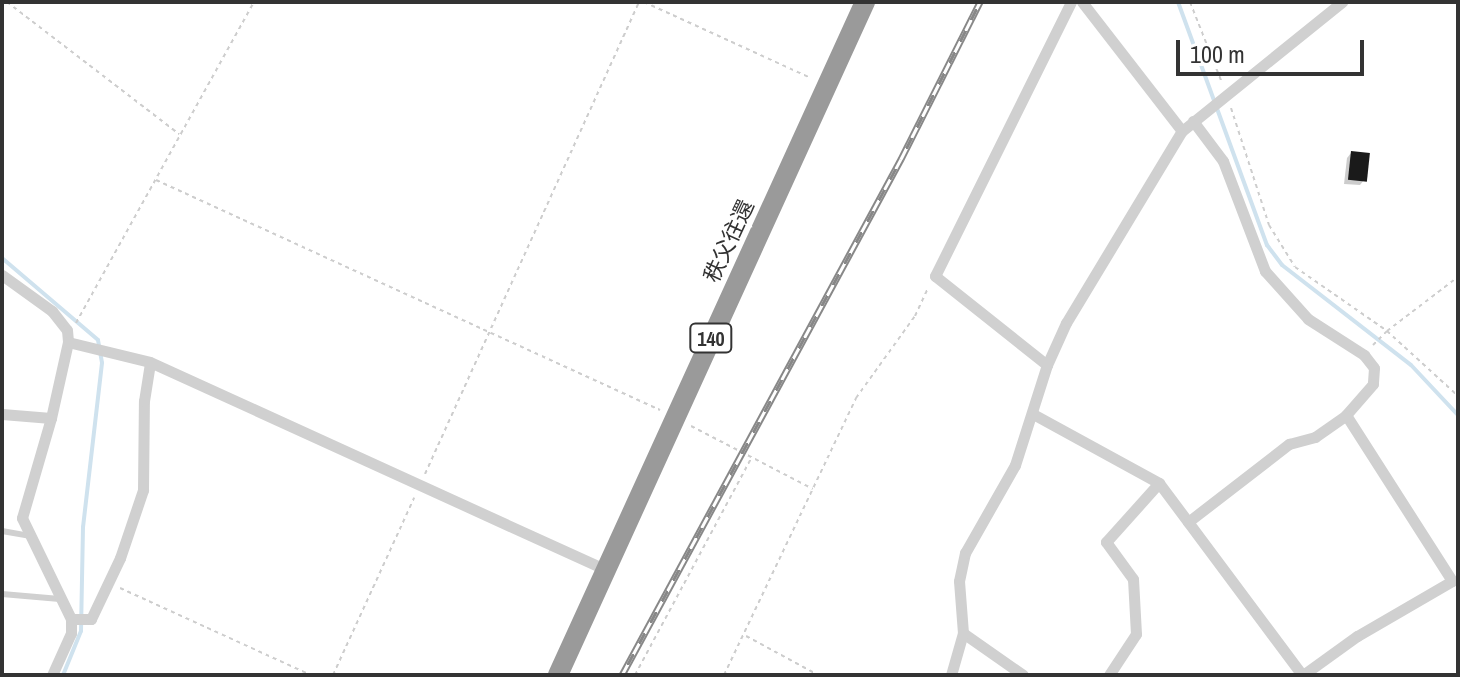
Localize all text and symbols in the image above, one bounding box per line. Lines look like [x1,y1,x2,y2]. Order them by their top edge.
scale bar [1180,24,1368,74]
text: 100 m [1190,38,1245,70]
street label: 秩父往還 [698,196,760,286]
road number: 140 [689,322,733,354]

